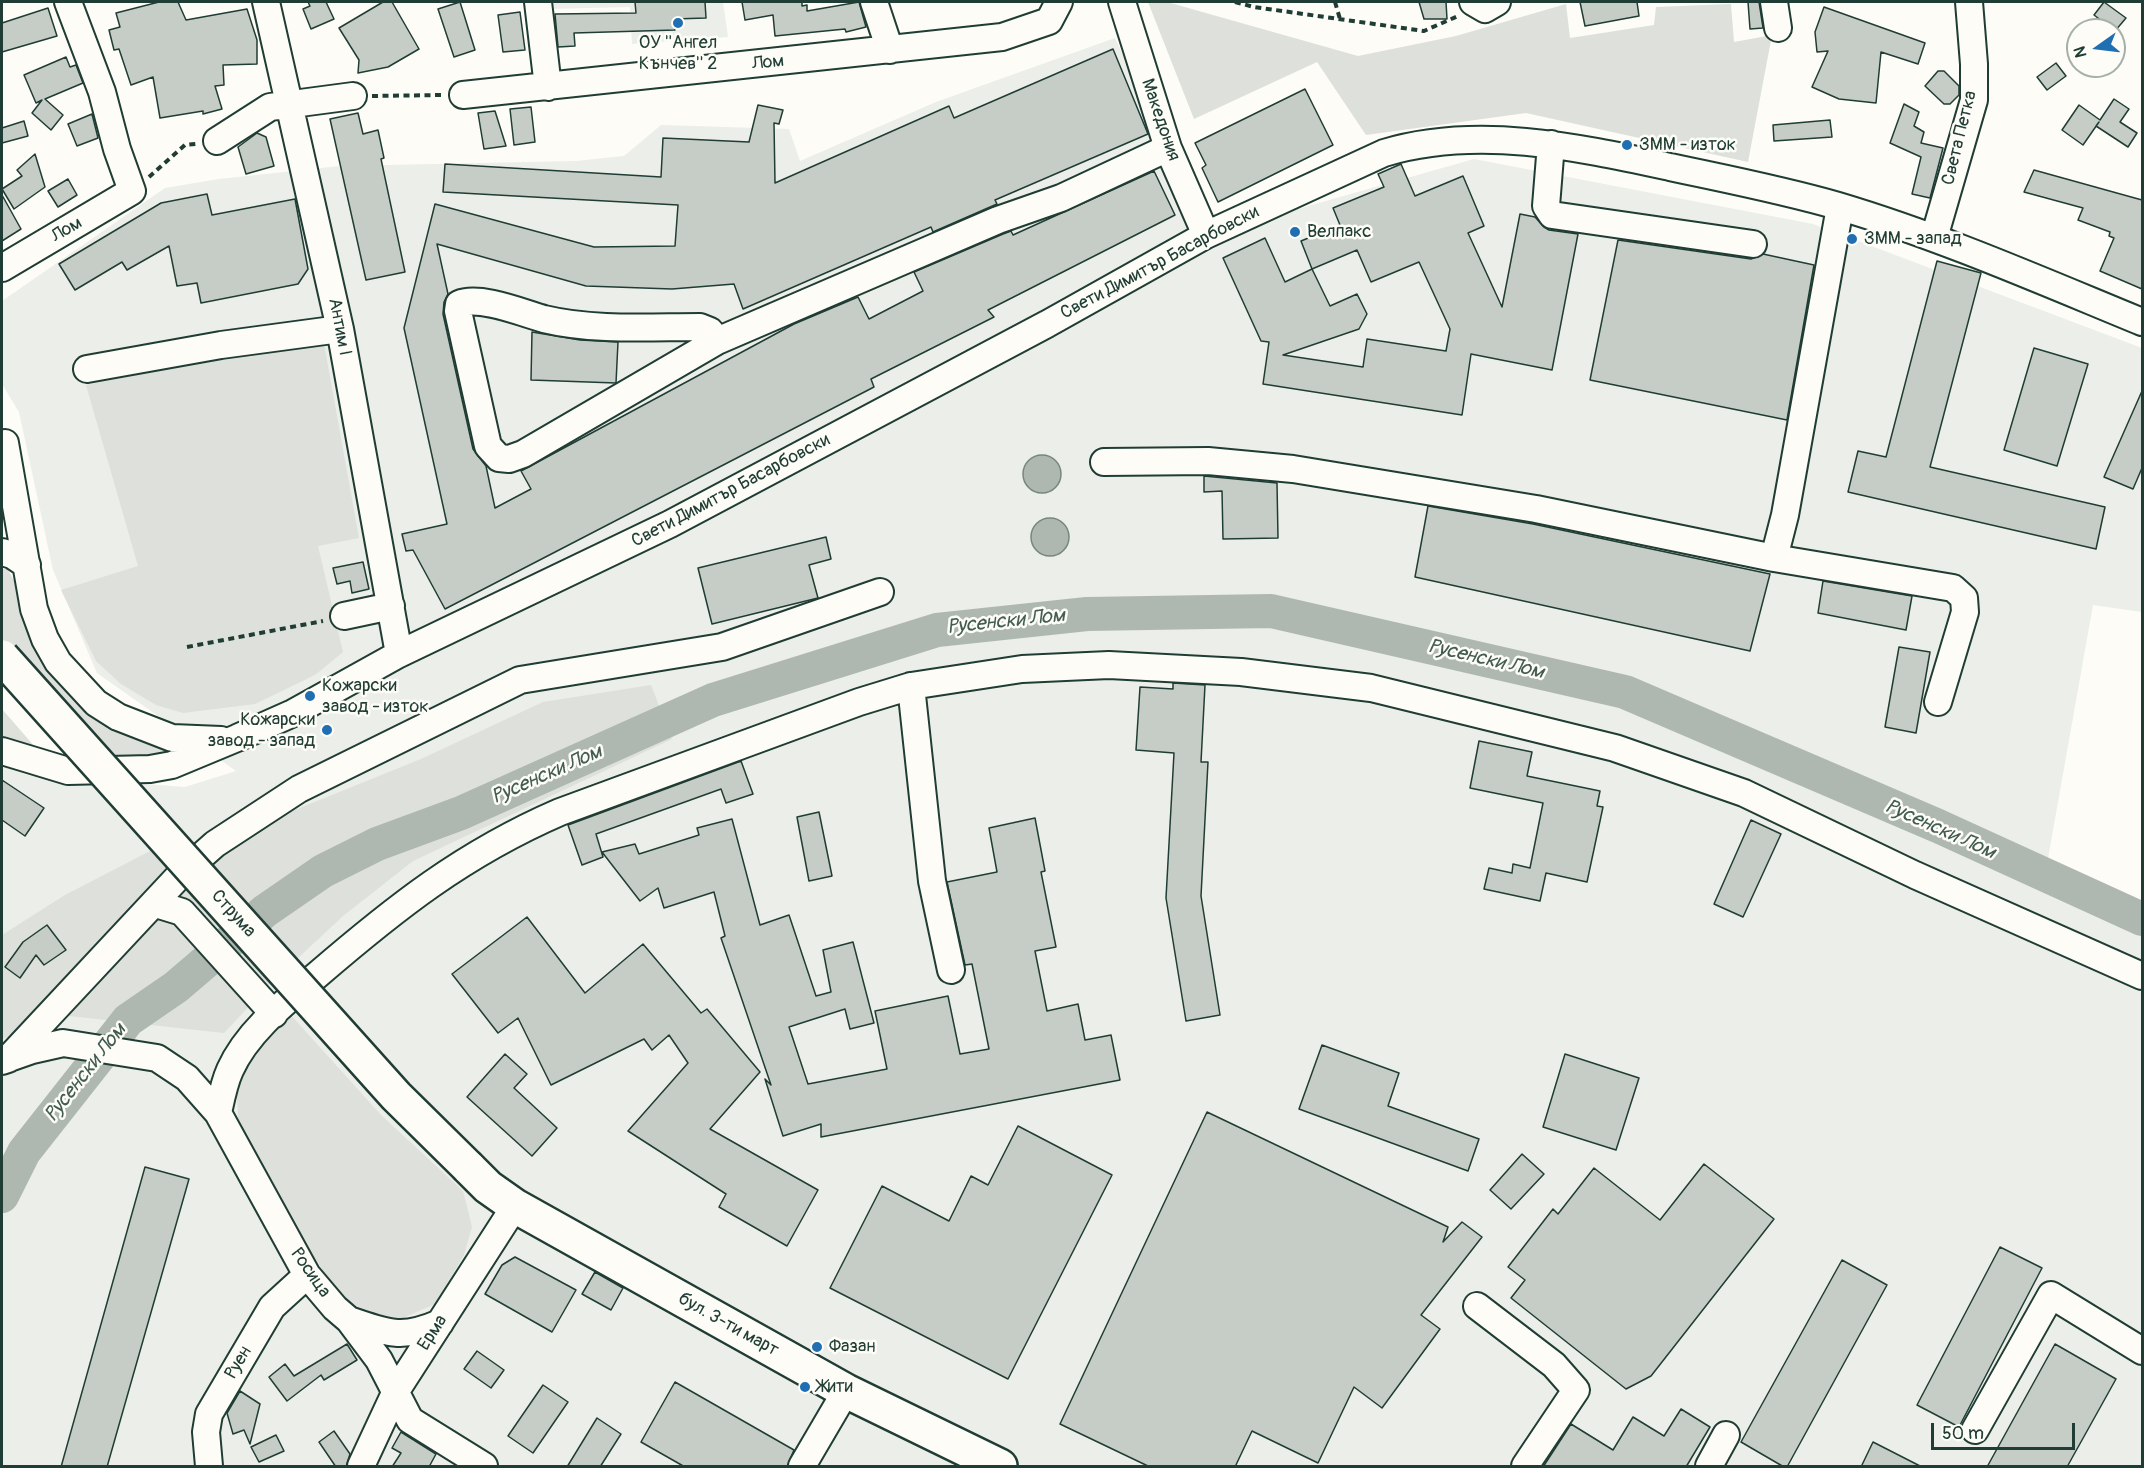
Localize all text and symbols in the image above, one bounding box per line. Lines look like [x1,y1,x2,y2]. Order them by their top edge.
marker: ОУ ''Ангел Кънчев'' 2 [671,16,685,30]
north arrow [2066,18,2126,78]
place label: ОУ ''Ангел Кънчев'' 2 [639,32,717,74]
text: N [2069,44,2091,60]
street label: Лом [751,51,785,75]
street label: Македония [1136,76,1184,164]
street label: Света Петка [1938,89,1982,187]
place label: ЗММ - изток [1639,134,1736,156]
marker: ЗММ - изток [1620,138,1634,152]
street label: Свети Димитър Басарбовски [1057,201,1263,325]
street label: Лом [48,212,86,248]
place label: Велпакс [1307,221,1371,243]
marker: Велпакс [1288,225,1302,239]
place label: ЗММ - запад [1864,228,1962,250]
marker: ЗММ - запад [1845,232,1859,246]
street label: Антим I [323,296,355,358]
street label: Свети Димитър Басарбовски [628,429,834,553]
water label: Русенски Лом [946,604,1066,640]
water label: Русенски Лом [1426,635,1546,685]
place label: Кожарски завод - изток [322,675,429,718]
marker: Кожарски завод - изток [303,689,317,703]
place label: Кожарски завод - запад [208,709,315,752]
marker: Кожарски завод - запад [320,723,334,737]
water label: Русенски Лом [488,740,606,810]
water label: Русенски Лом [1881,795,1999,865]
street label: Струма [206,886,260,942]
water label: Русенски Лом [40,1019,132,1127]
street label: Росица [285,1244,335,1302]
street label: бул. 3-ти март [674,1288,782,1362]
street label: Ерма [414,1311,452,1355]
place label: Фазан [829,1336,875,1358]
marker: Фазан [810,1340,824,1354]
street label: Руен [221,1343,257,1383]
place label: Жити [817,1376,853,1398]
marker: Жити [798,1380,812,1394]
scale bar [1934,1411,2078,1449]
text: 50 m [1942,1422,1984,1445]

